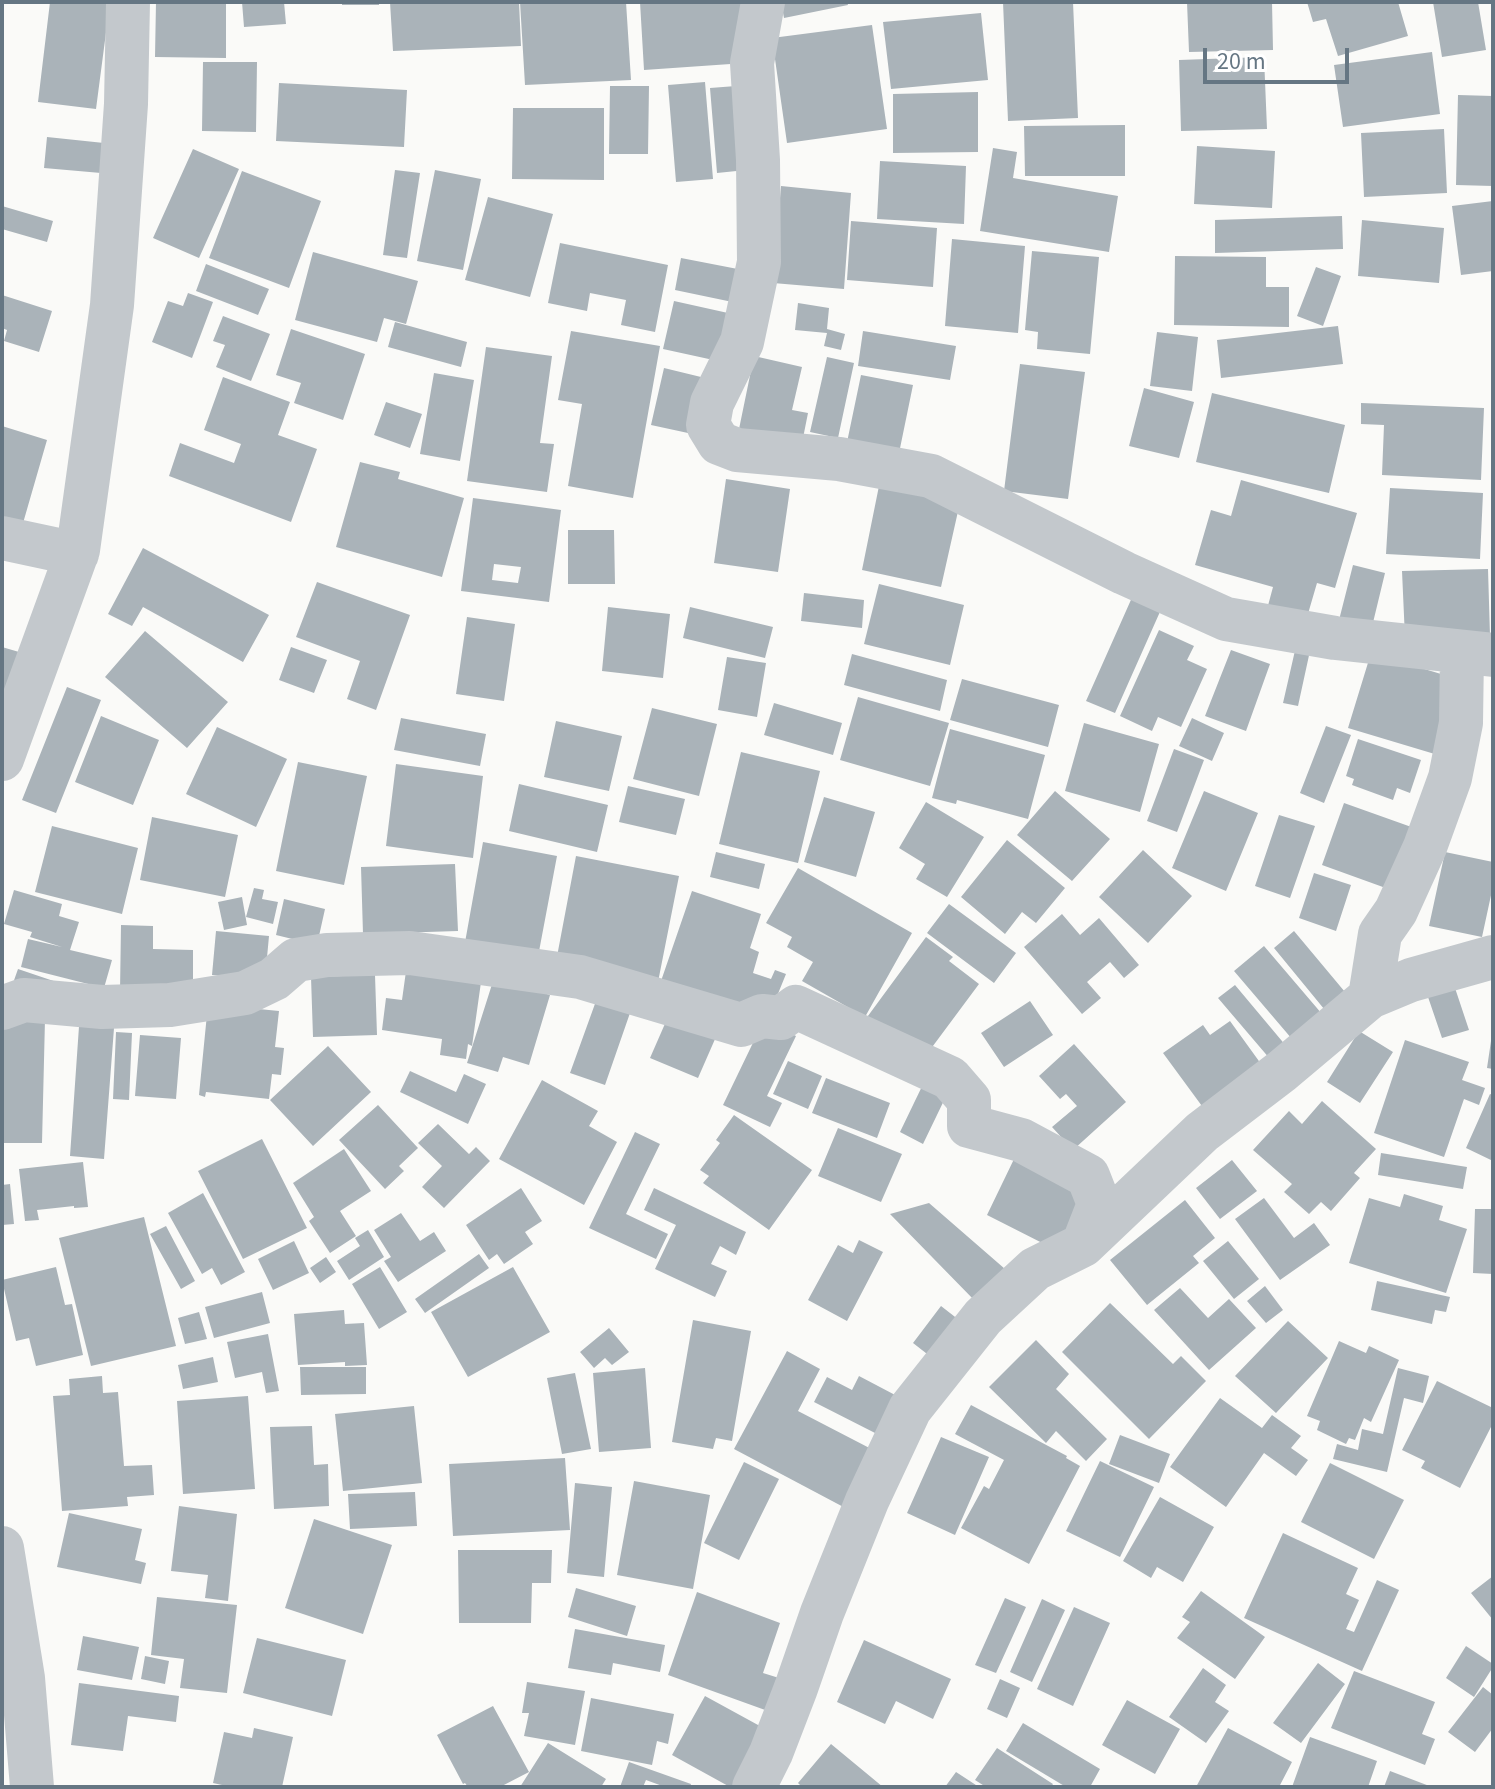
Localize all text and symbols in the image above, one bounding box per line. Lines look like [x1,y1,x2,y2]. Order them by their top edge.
scale bar [1207,32,1353,82]
text: 20 m [1217,44,1266,79]

